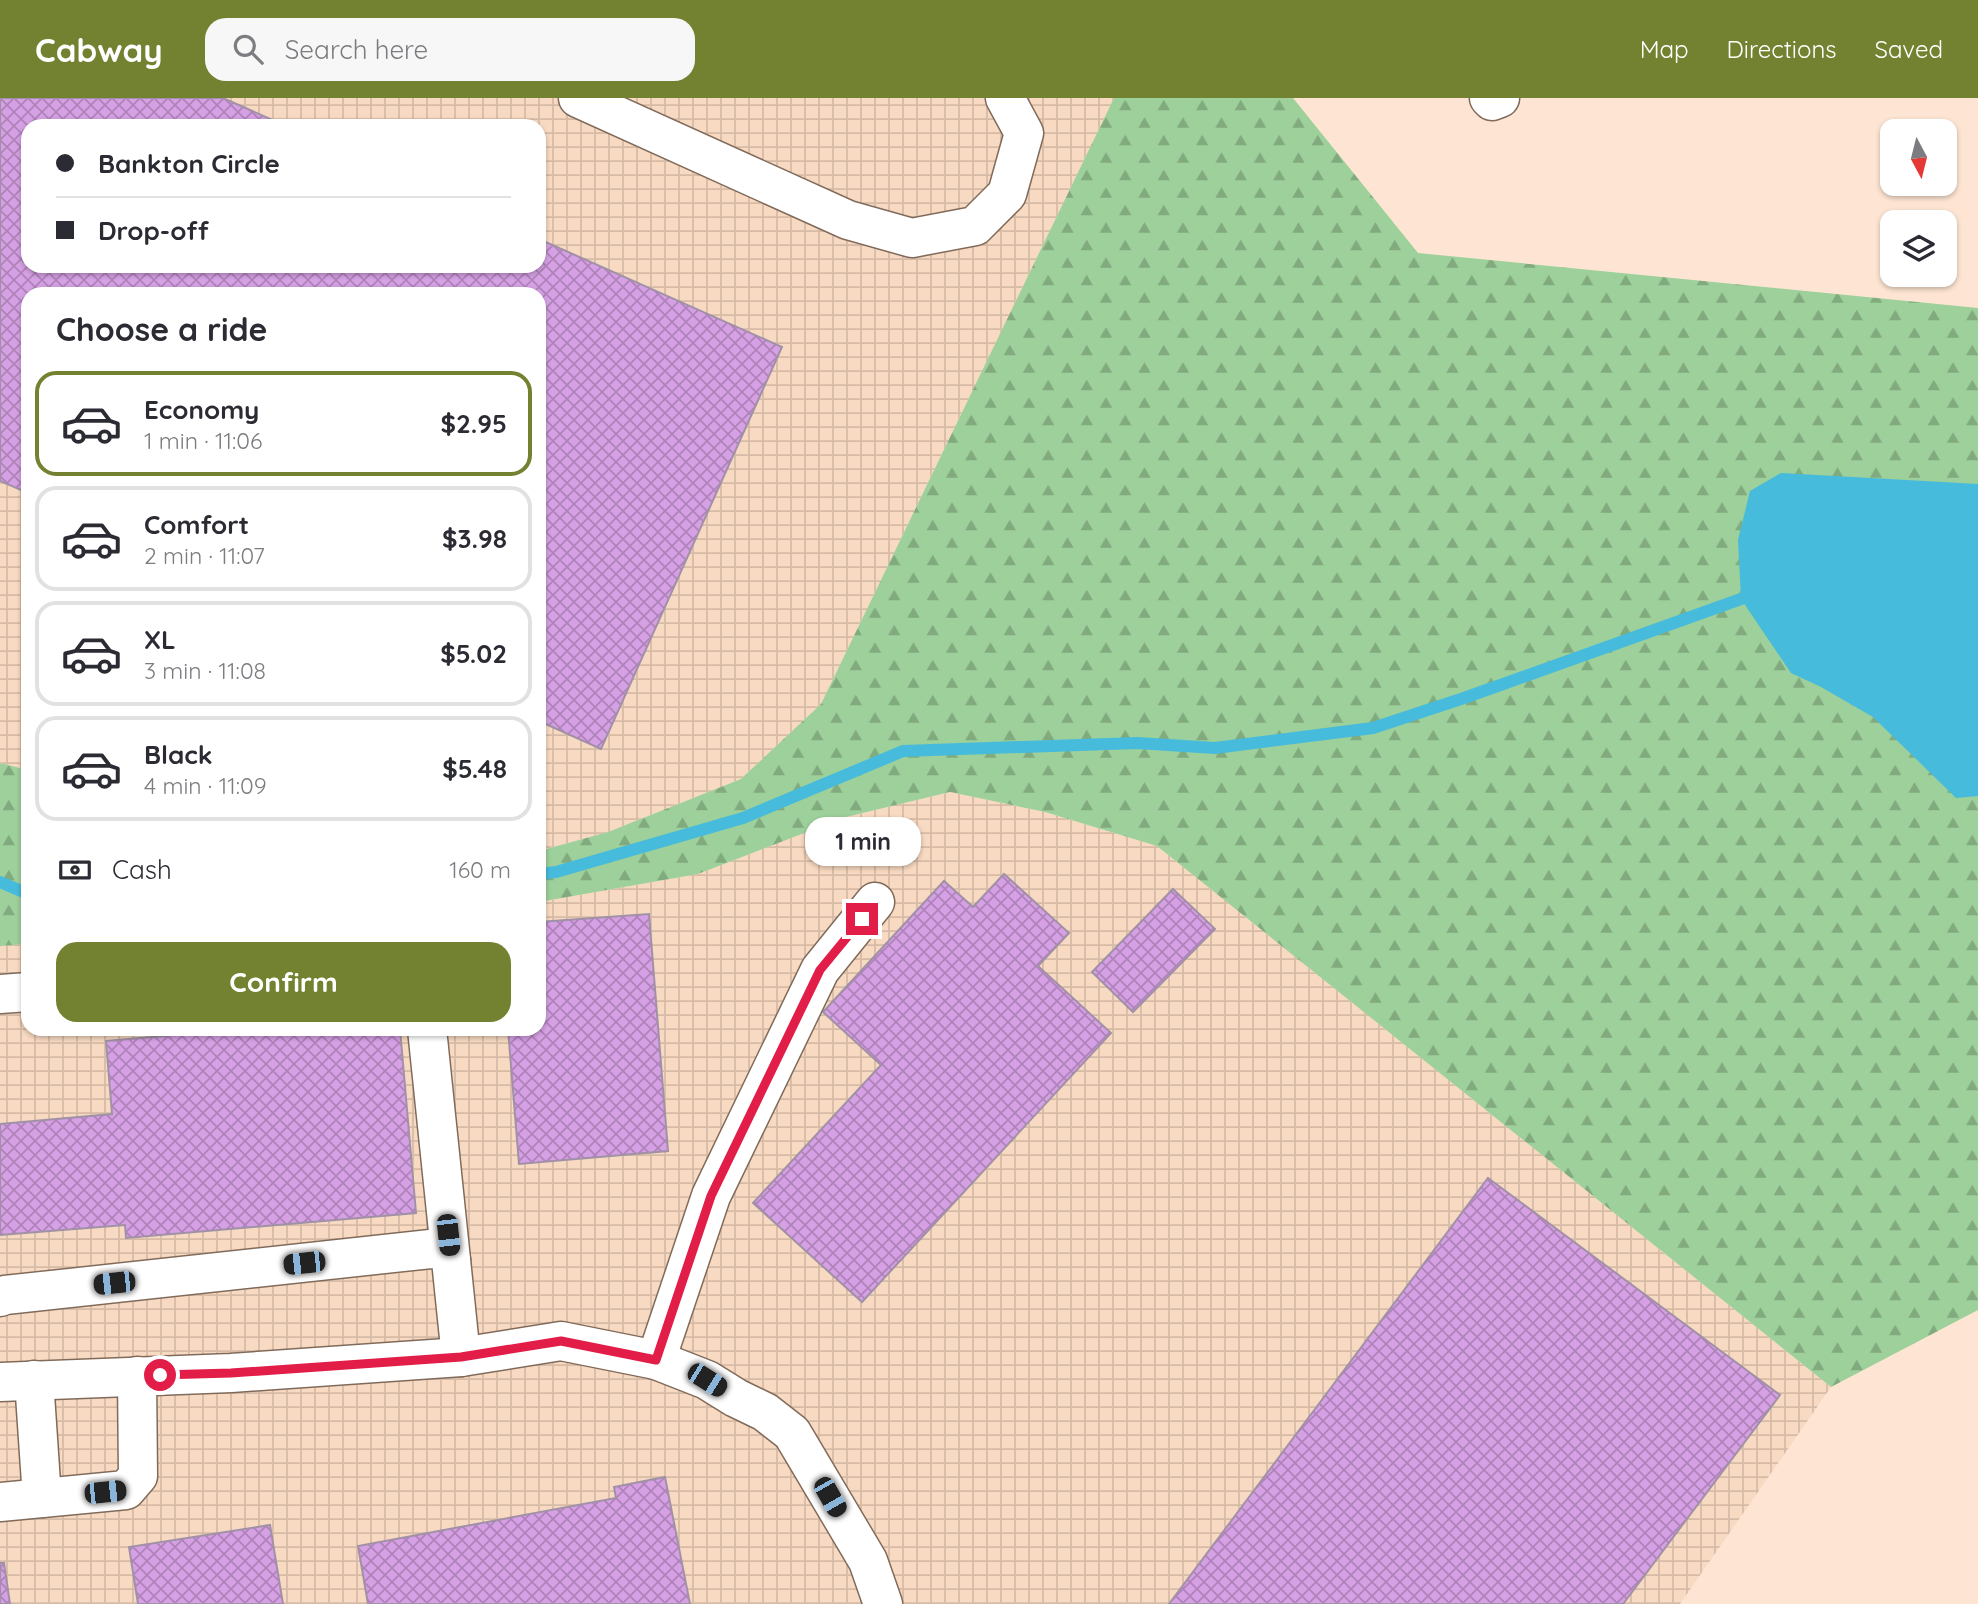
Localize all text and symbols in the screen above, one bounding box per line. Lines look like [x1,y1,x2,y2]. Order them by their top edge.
search box [205,18,695,81]
text: Cabway [35,29,163,70]
icon: search [229,30,267,68]
text: Search here [285,33,428,66]
text: Map [1640,34,1689,64]
text: Directions [1727,34,1837,64]
text: Saved [1875,34,1943,64]
north arrow [1880,119,1956,196]
map controls [1880,119,1957,287]
text: Bankton Circle [98,147,280,180]
button: layers [1880,210,1957,287]
text: Drop-off [98,214,209,247]
text: Choose a ride [56,309,268,349]
icon: car [60,392,123,455]
text: Economy [144,393,259,426]
text: $2.95 [440,407,507,440]
text: 1 min · 11:06 [144,426,262,455]
icon: car [60,507,123,570]
text: Comfort [144,508,249,541]
text: $3.98 [442,522,507,555]
text: 2 min · 11:07 [144,541,265,570]
icon: car [60,622,123,685]
text: XL [144,623,176,656]
text: $5.02 [440,637,507,670]
text: 3 min · 11:08 [144,656,266,685]
icon: car [60,737,123,800]
text: Black [144,738,213,771]
text: $5.48 [442,752,507,785]
text: 4 min · 11:09 [144,771,266,800]
callout: 1 min [804,818,920,866]
text: 1 min [835,827,891,856]
icon: cash [56,851,94,889]
text: Cash [112,853,172,886]
text: 160 m [449,855,511,884]
route end [846,903,878,935]
button: Confirm [56,942,511,1022]
car [436,1213,461,1257]
car [283,1250,326,1276]
car [93,1270,136,1296]
route start [144,1359,176,1391]
car [684,1360,731,1400]
car [811,1474,850,1520]
car [84,1479,127,1505]

